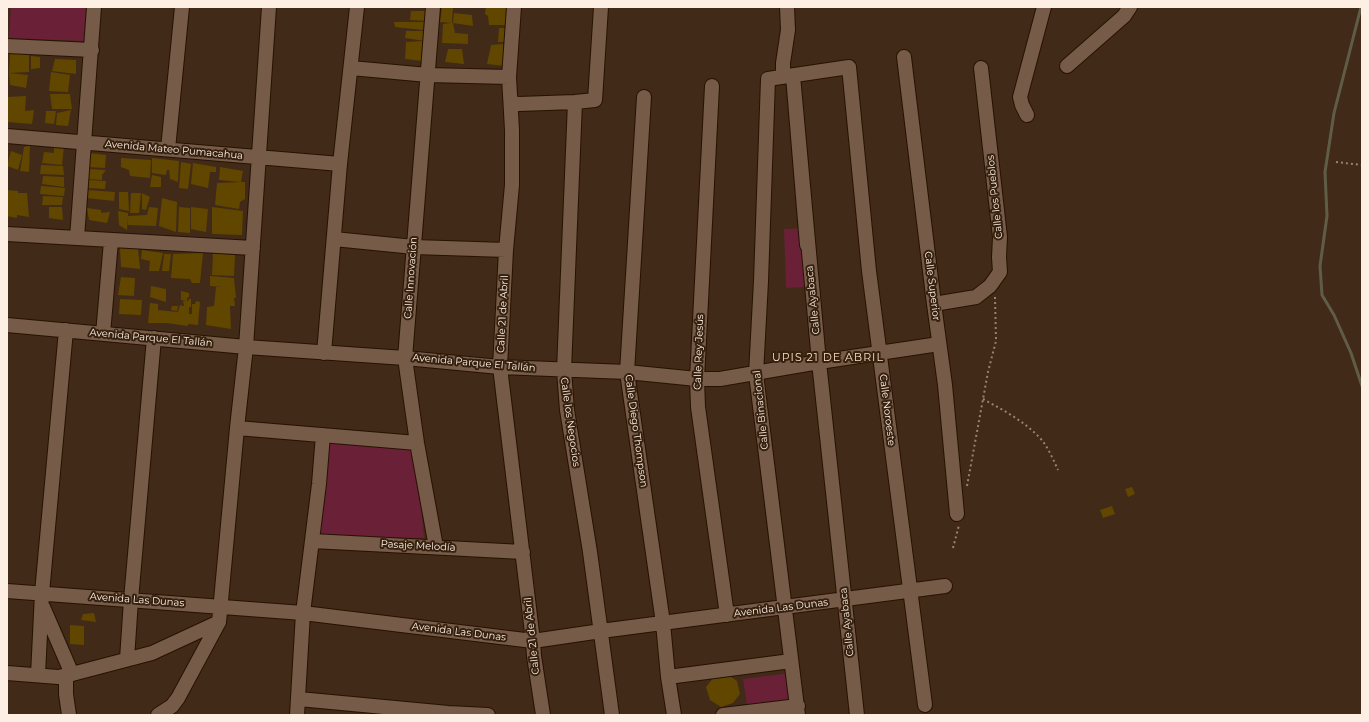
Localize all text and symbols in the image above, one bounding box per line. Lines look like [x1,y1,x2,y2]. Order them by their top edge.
street label: Avenida Mateo Pumacahua [104,138,244,162]
street label: Calle los Pueblos [985,155,1005,239]
street label: Calle Innovación [402,237,420,319]
street label: Calle Superior [922,251,942,321]
street label: Calle Ayabaca [803,265,823,335]
street label: Calle 21 de Abril [495,275,511,353]
street label: Calle Rey Jesús [692,314,706,390]
street label: Avenida Parque El Tallán [89,327,213,349]
district label: UPIS 21 DE ABRIL [772,351,884,365]
street label: Avenida Parque El Tallán [412,352,536,374]
street label: Calle Binacional [751,370,771,450]
street label: Calle Noroeste [877,373,897,447]
street label: Calle Diego Thompson [622,374,650,488]
street label: Calle los Negocios [558,377,582,467]
street label: Pasaje Melodía [380,538,456,554]
street label: Calle Ayabaca [837,587,857,657]
street label: Avenida Las Dunas [89,591,185,609]
street label: Avenida Las Dunas [733,596,829,620]
street label: Calle 21 de Abril [522,597,542,675]
street label: Avenida Las Dunas [411,620,507,644]

